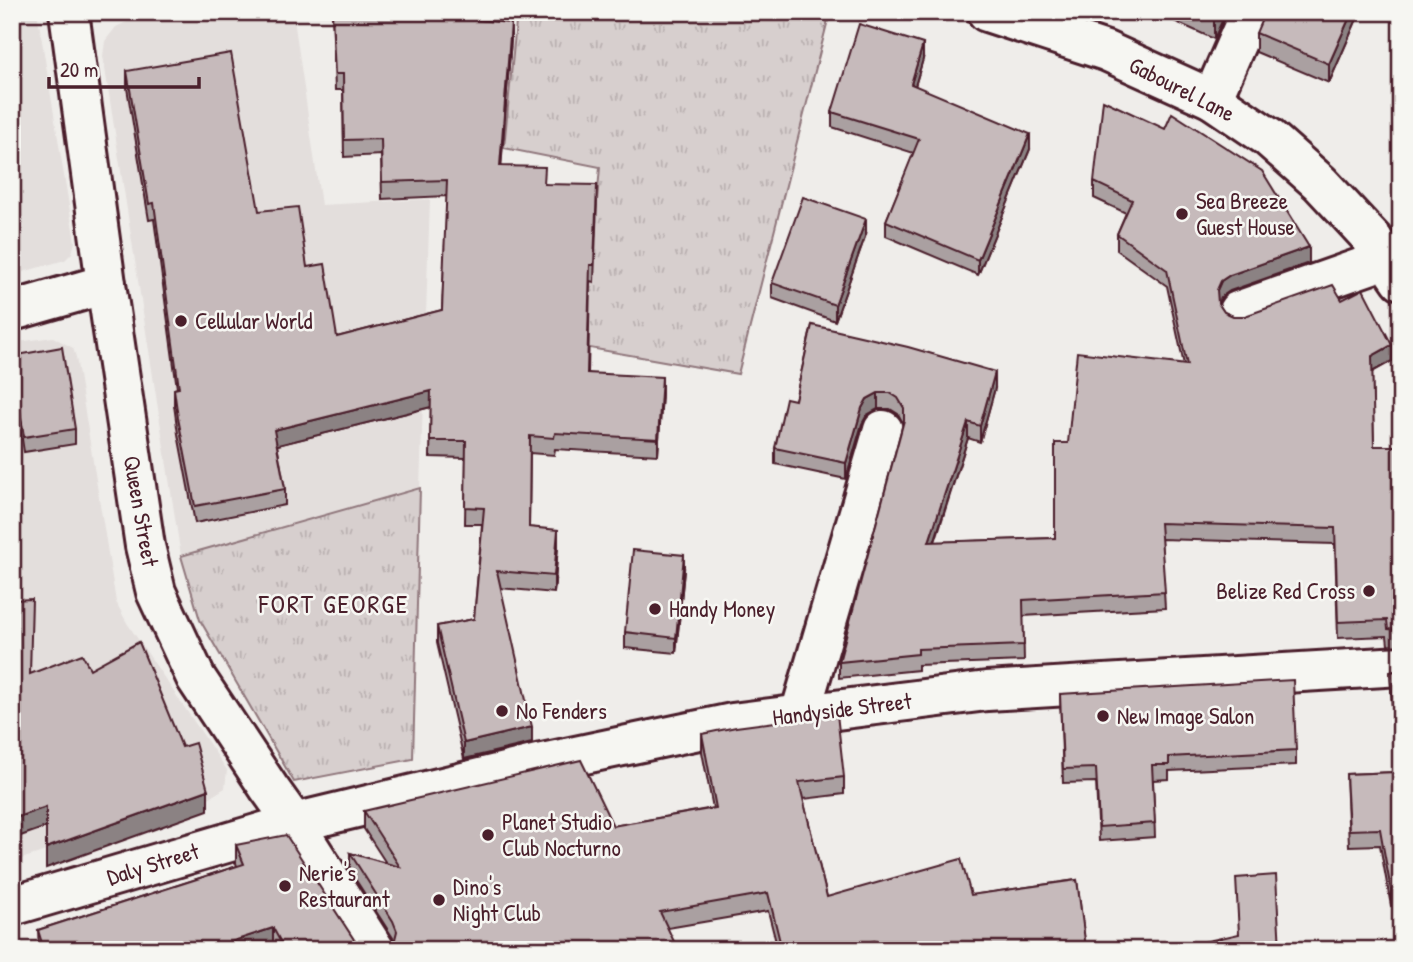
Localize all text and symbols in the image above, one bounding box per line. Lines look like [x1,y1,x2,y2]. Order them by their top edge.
scale bar [49,46,200,90]
street label: Gabourel Lane [1124,49,1240,128]
text: 20 m [60,55,98,84]
place label: Sea Breeze Guest House [1196,185,1295,242]
marker: Sea Breeze Guest House [1174,206,1190,222]
place label: Cellular World [195,305,313,336]
marker: Cellular World [173,313,189,329]
street label: Queen Street [117,453,167,570]
place label: Belize Red Cross [1216,575,1355,606]
marker: Belize Red Cross [1361,583,1377,599]
district label: FORT GEORGE [258,586,409,621]
place label: Handy Money [669,593,776,624]
marker: Handy Money [647,601,663,617]
street label: Handyside Street [771,684,914,732]
place label: No Fenders [516,695,607,726]
place label: New Image Salon [1117,700,1254,731]
marker: No Fenders [494,703,510,719]
marker: New Image Salon [1095,708,1111,724]
place label: Planet Studio Club Nocturno [502,806,621,863]
marker: Planet Studio Club Nocturno [480,827,496,843]
street label: Daly Street [103,835,204,892]
place label: Nerie's Restaurant [299,857,391,914]
place label: Dino's Night Club [453,871,541,928]
marker: Nerie's Restaurant [277,878,293,894]
marker: Dino's Night Club [431,892,447,908]

